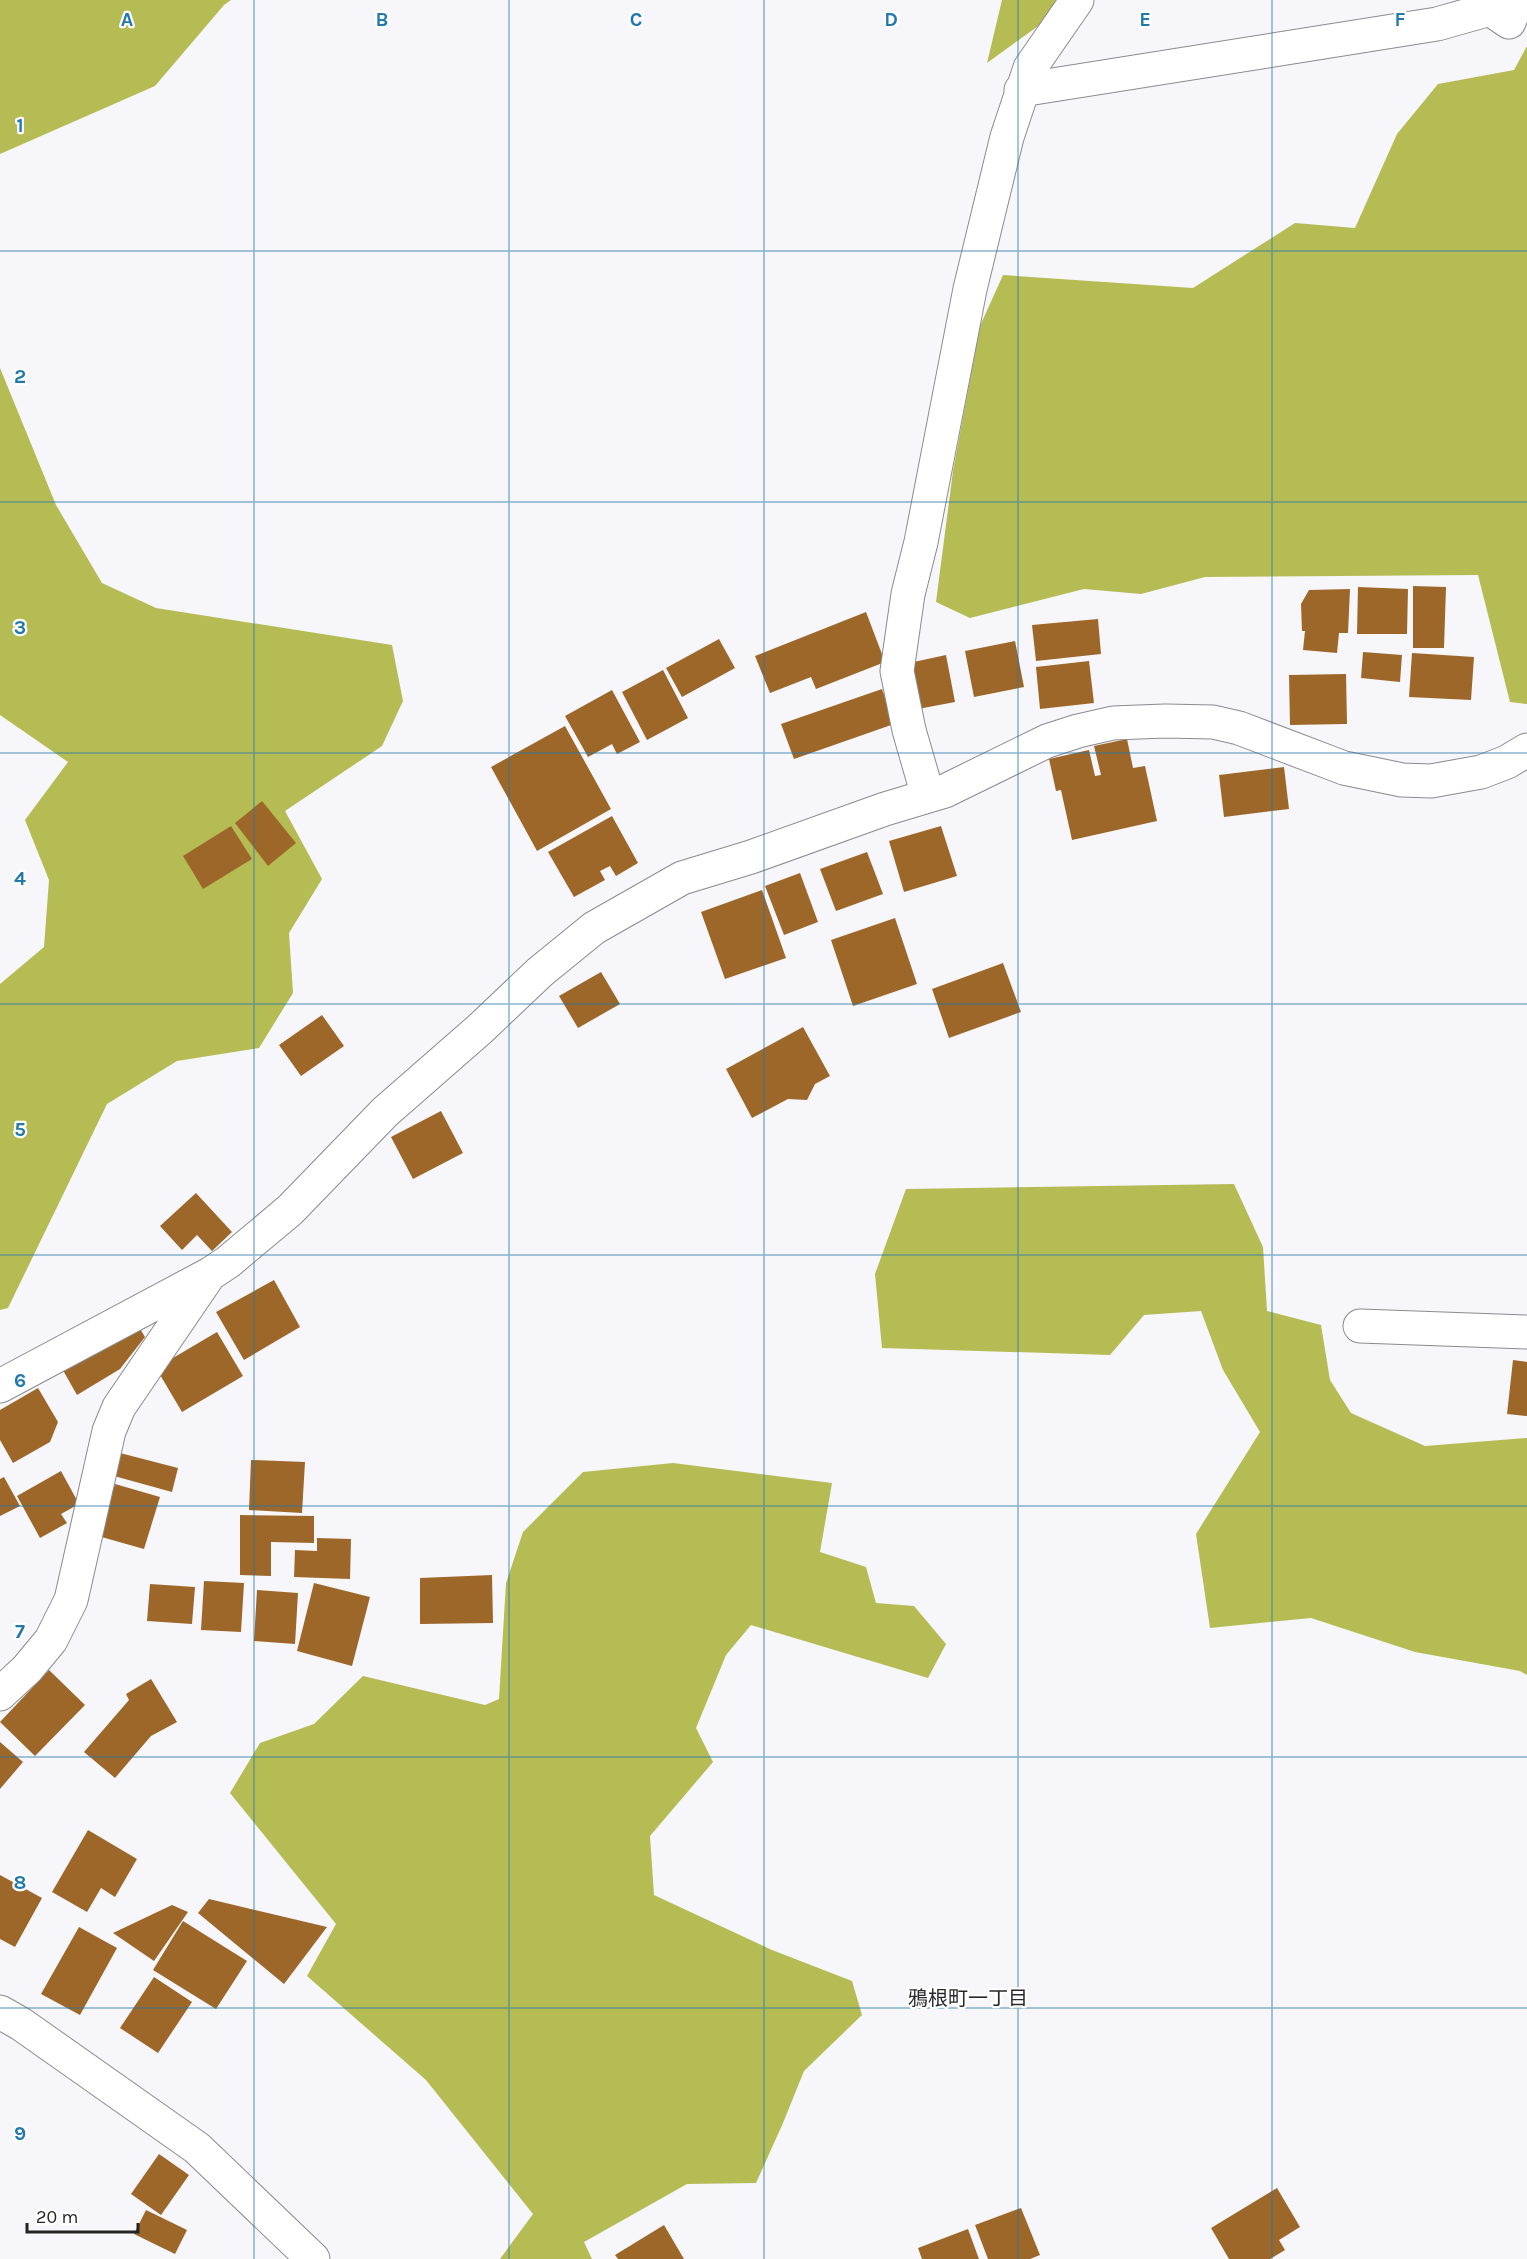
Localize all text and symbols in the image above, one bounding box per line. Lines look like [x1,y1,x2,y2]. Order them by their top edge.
text: A [121,8,134,31]
text: B [376,8,388,31]
text: C [630,8,642,31]
text: D [884,8,898,31]
text: E [1139,8,1151,31]
text: F [1395,8,1406,31]
text: 1 [16,114,24,137]
text: 2 [14,365,26,388]
text: 3 [14,616,26,639]
text: 4 [14,867,26,890]
text: 5 [14,1118,26,1141]
text: 6 [14,1369,26,1392]
text: 7 [15,1620,25,1643]
text: 8 [14,1871,26,1894]
district label: 鴉根町一丁目 [908,1987,1028,2010]
text: 9 [14,2122,26,2145]
scale bar [27,2196,138,2234]
text: 20 m [36,2206,78,2228]

